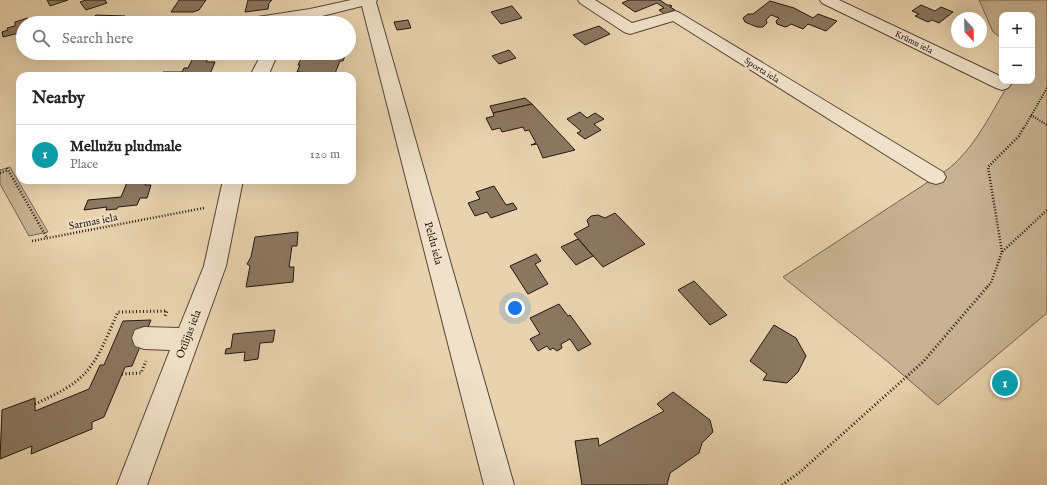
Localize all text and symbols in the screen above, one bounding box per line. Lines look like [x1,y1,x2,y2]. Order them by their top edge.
north arrow [951,12,987,48]
map controls [999,12,1035,84]
button: + [999,12,1035,48]
search box [16,16,356,60]
icon: search [30,27,52,49]
text: Search here [62,29,133,48]
street label: Krūmu iela [893,29,935,56]
button: − [999,48,1035,84]
street label: Sporta iela [742,55,781,86]
text: Nearby [32,88,85,109]
text: Mellužu pludmale [70,137,182,156]
text: 1 [43,146,47,163]
text: 120 m [310,146,340,163]
text: Place [70,156,98,173]
street label: Sarmas iela [67,210,119,234]
street label: Peldu iela [421,220,446,267]
your location [505,298,525,318]
street label: Otīlijas iela [173,308,205,361]
pin: 1 [992,368,1018,398]

